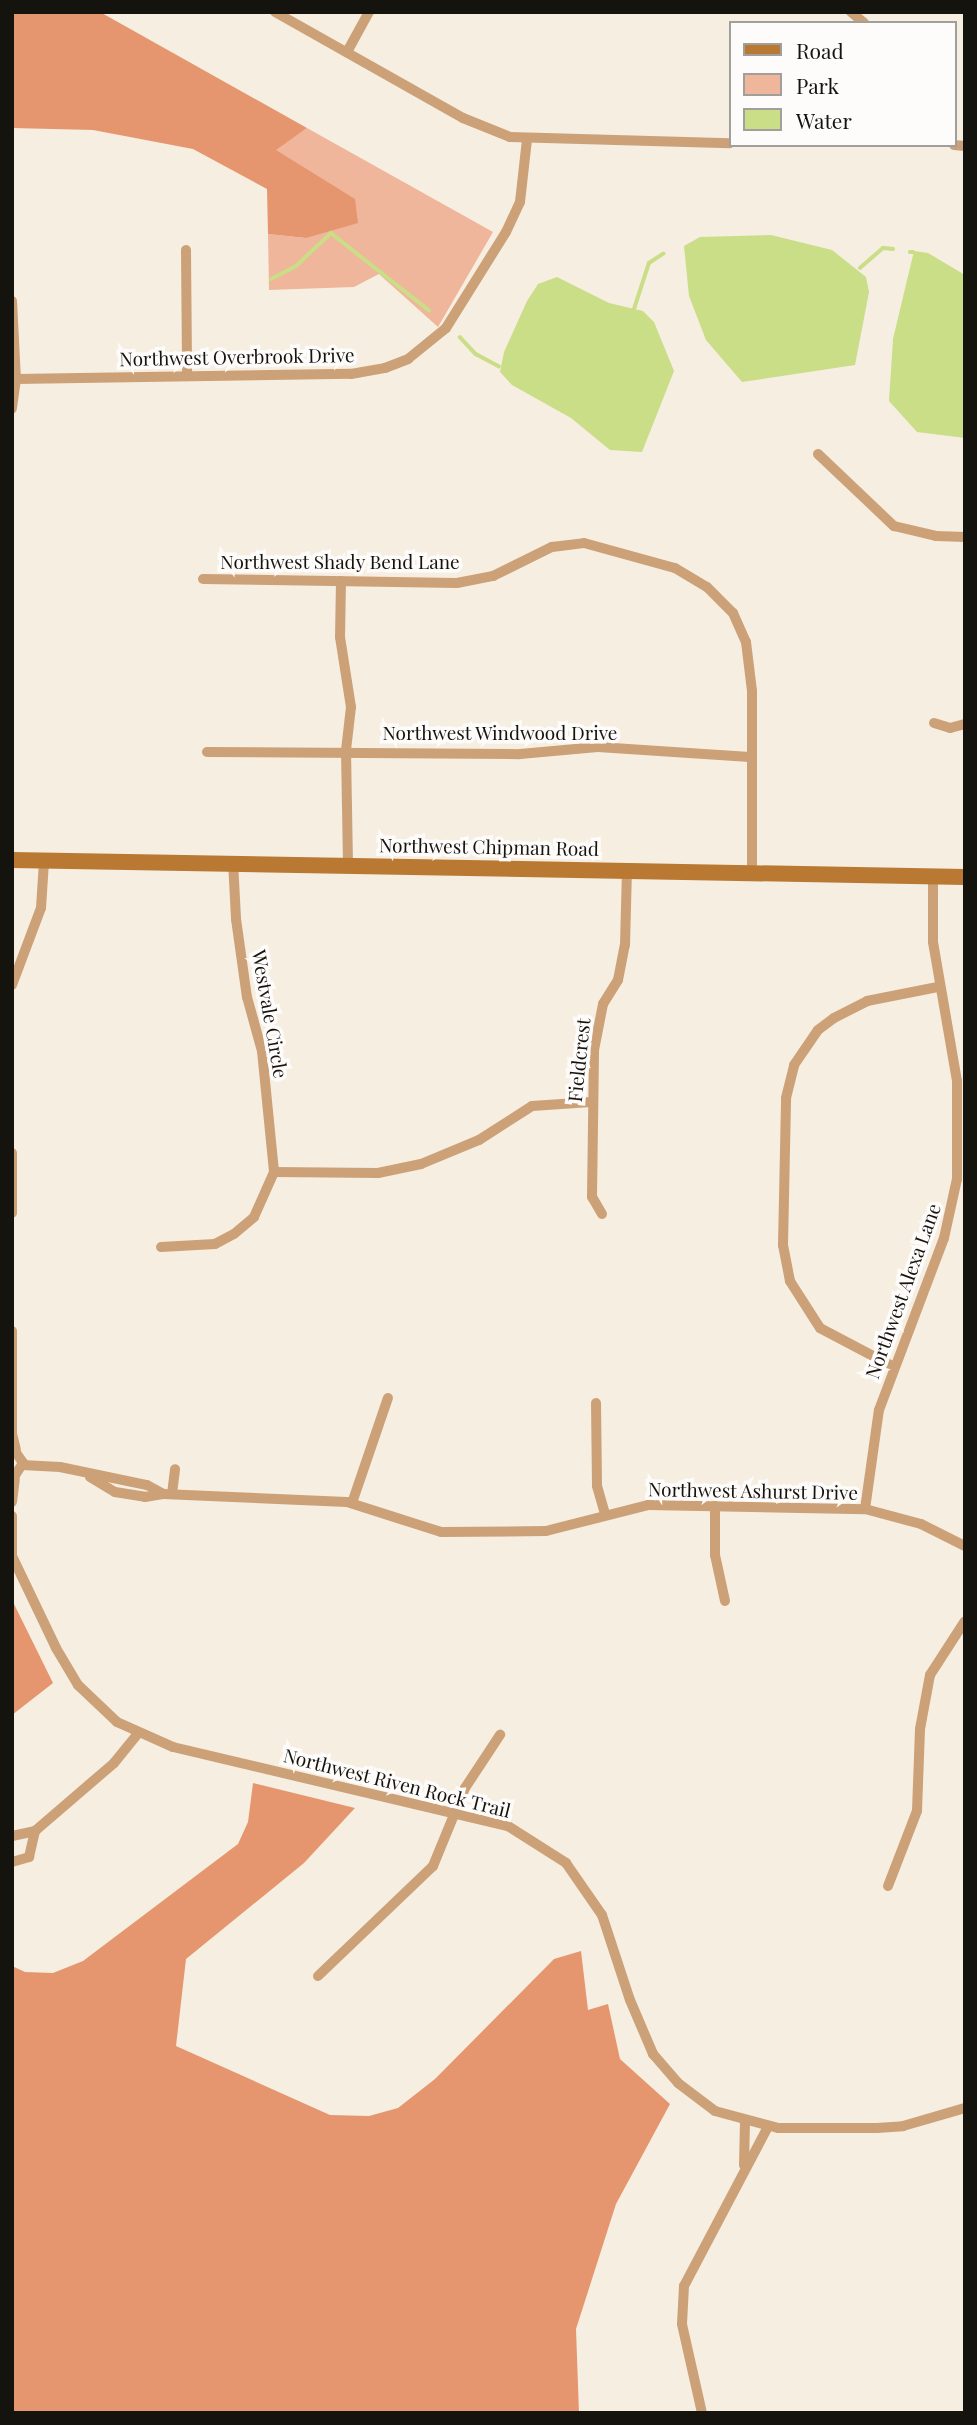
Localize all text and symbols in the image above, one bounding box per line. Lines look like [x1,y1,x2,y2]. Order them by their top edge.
legend [729,21,956,147]
text: Road [796,36,844,64]
text: Park [796,71,839,99]
text: Water [796,106,852,134]
street label: Northwest Overbrook Drive [119,344,355,370]
street label: Northwest Shady Bend Lane [220,551,460,573]
street label: Northwest Windwood Drive [382,722,618,744]
street label: Northwest Chipman Road [379,834,599,860]
street label: Westvale Circle [248,948,292,1080]
street label: Fieldcrest [563,1017,595,1103]
street label: Northwest Alexa Lane [860,1200,946,1382]
street label: Northwest Ashurst Drive [647,1478,859,1504]
street label: Northwest Riven Rock Trail [281,1744,513,1822]

